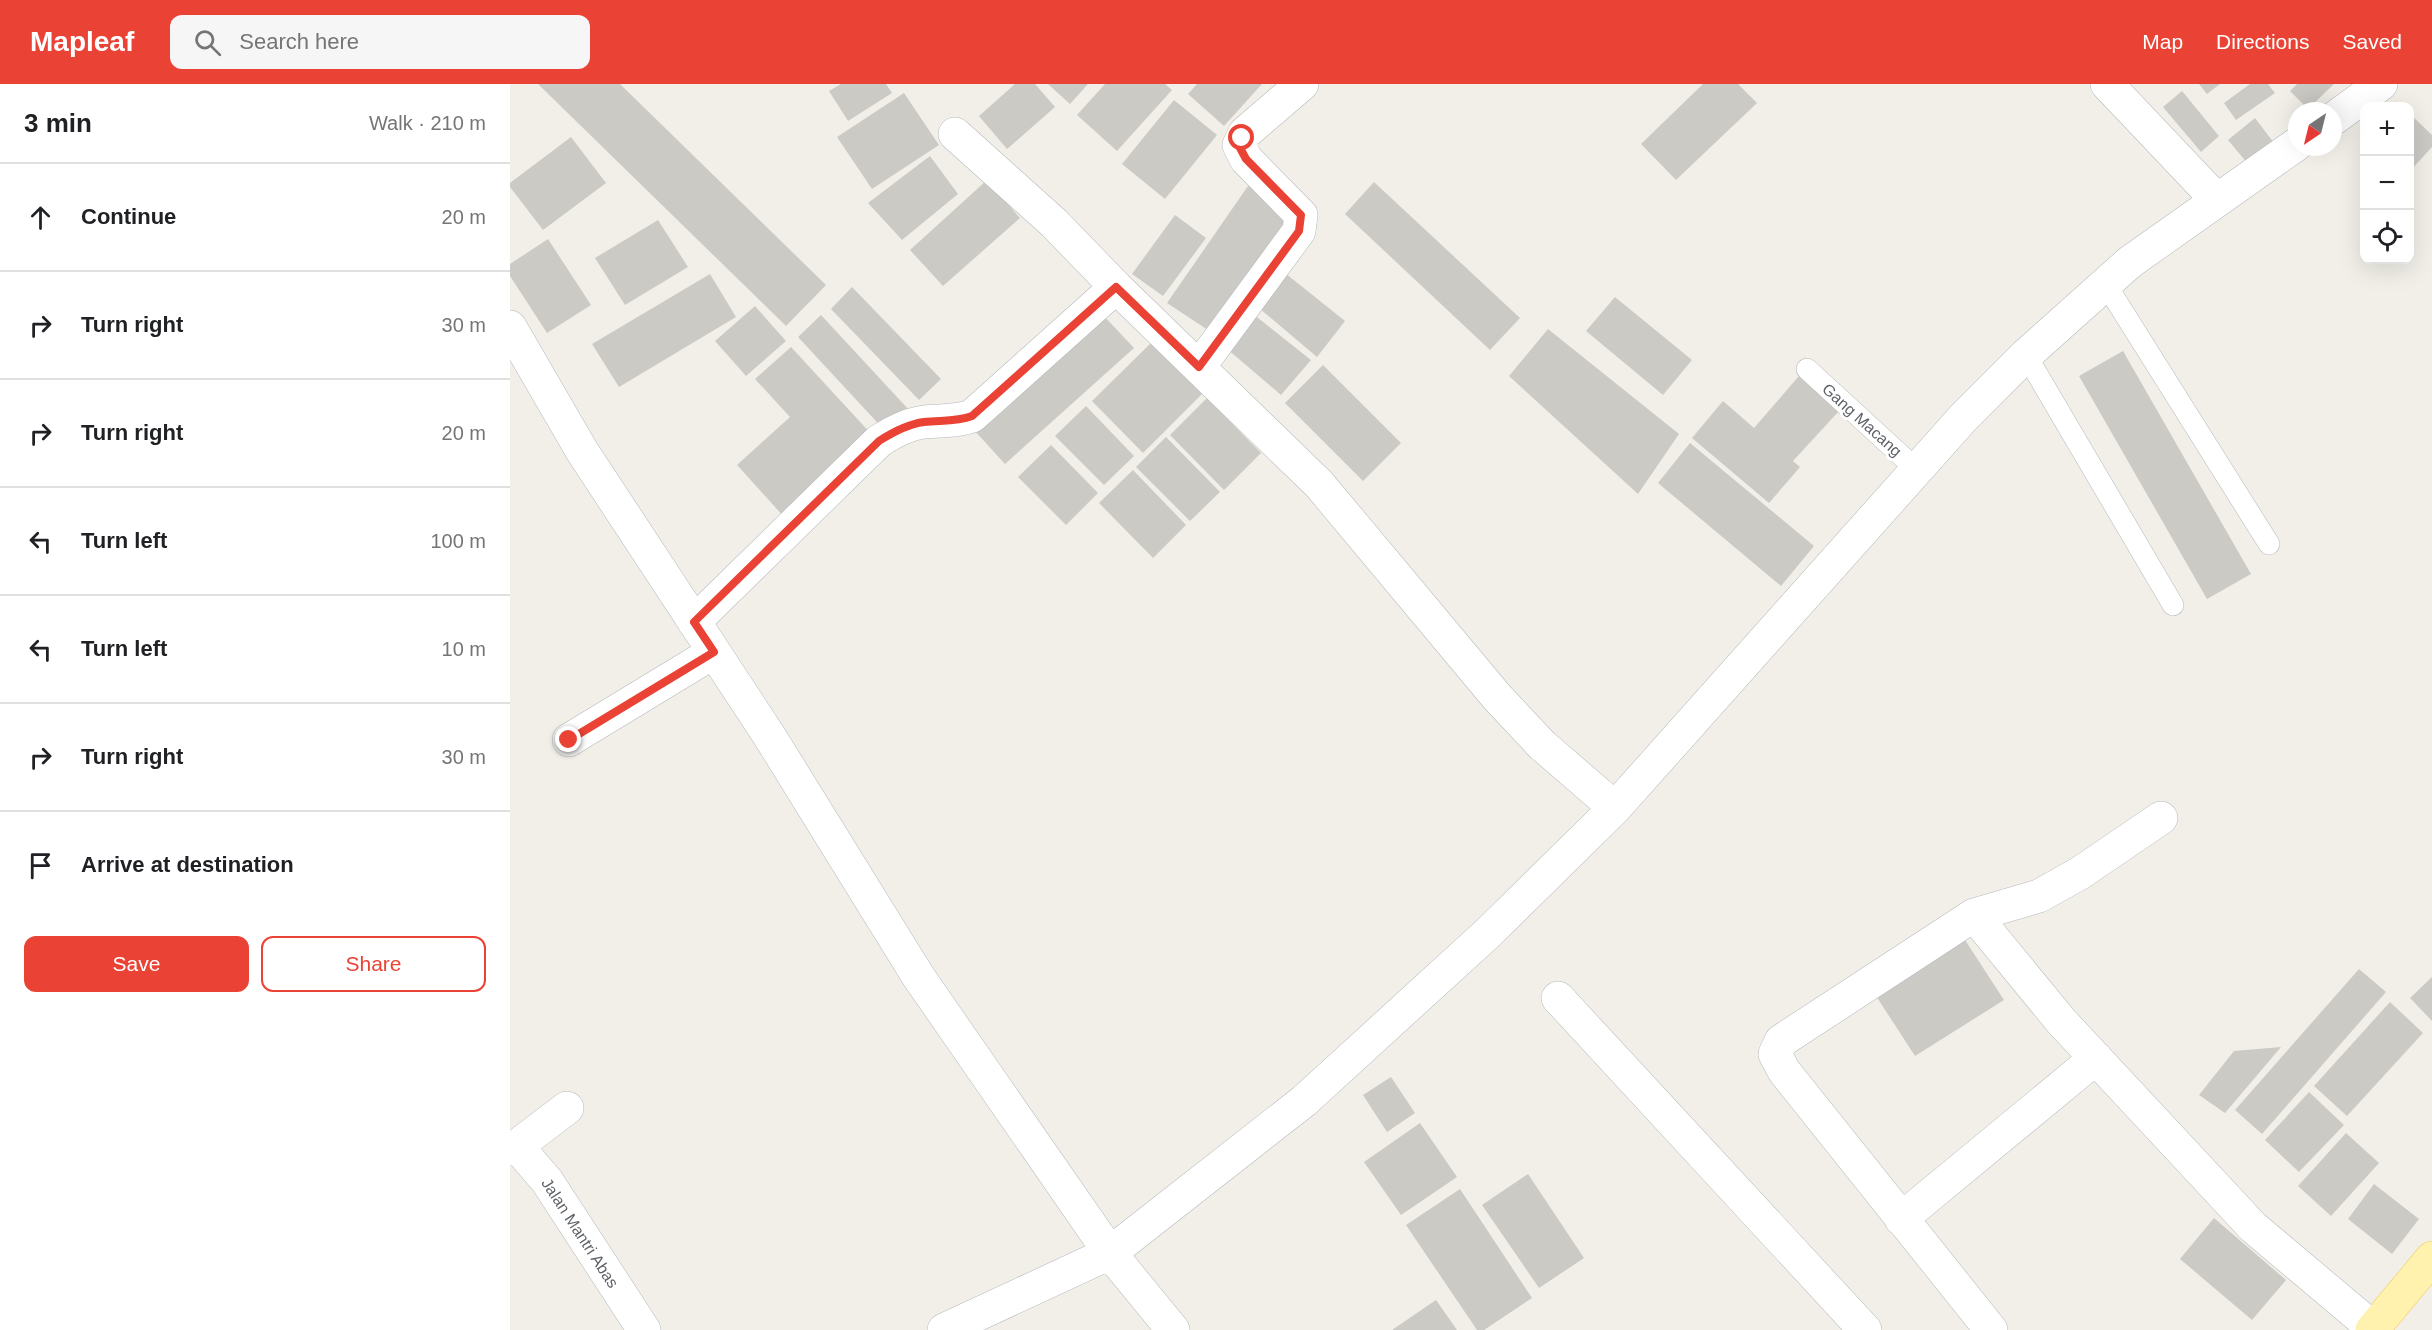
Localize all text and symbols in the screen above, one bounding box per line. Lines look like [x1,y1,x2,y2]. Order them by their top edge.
search box [170,15,590,69]
text: Mapleaf [30,26,134,57]
icon: search [191,26,224,59]
text: Search here [239,29,359,54]
text: Map [2142,30,2183,53]
text: Directions [2216,30,2309,53]
text: Saved [2342,30,2402,53]
north arrow [2288,102,2342,156]
map controls [2360,102,2414,264]
button: + [2360,102,2414,156]
text: 3 min [24,108,92,138]
text: Walk · 210 m [369,112,486,134]
route start [1228,124,1254,150]
button: − [2360,156,2414,210]
icon: ahead [24,201,57,234]
text: Continue [81,204,176,229]
text: 20 m [442,206,486,228]
button: locate [2360,210,2414,264]
icon: right [24,309,57,342]
text: Turn right [81,312,183,337]
text: 30 m [442,314,486,336]
street label: Gang Macang [1819,380,1905,460]
icon: right [24,417,57,450]
text: Turn right [81,420,183,445]
text: 20 m [442,422,486,444]
icon: left [24,525,57,558]
text: Turn left [81,528,167,553]
text: 100 m [430,530,486,552]
icon: left [24,633,57,666]
text: Turn left [81,636,167,661]
text: 10 m [442,638,486,660]
route end [555,726,581,752]
icon: right [24,741,57,774]
text: Turn right [81,744,183,769]
text: 30 m [442,746,486,768]
icon: arrive [24,849,57,882]
text: Arrive at destination [81,852,294,877]
button: Save [24,936,249,992]
button: Share [261,936,486,992]
street label: Jalan Mantri Abas [538,1175,622,1291]

